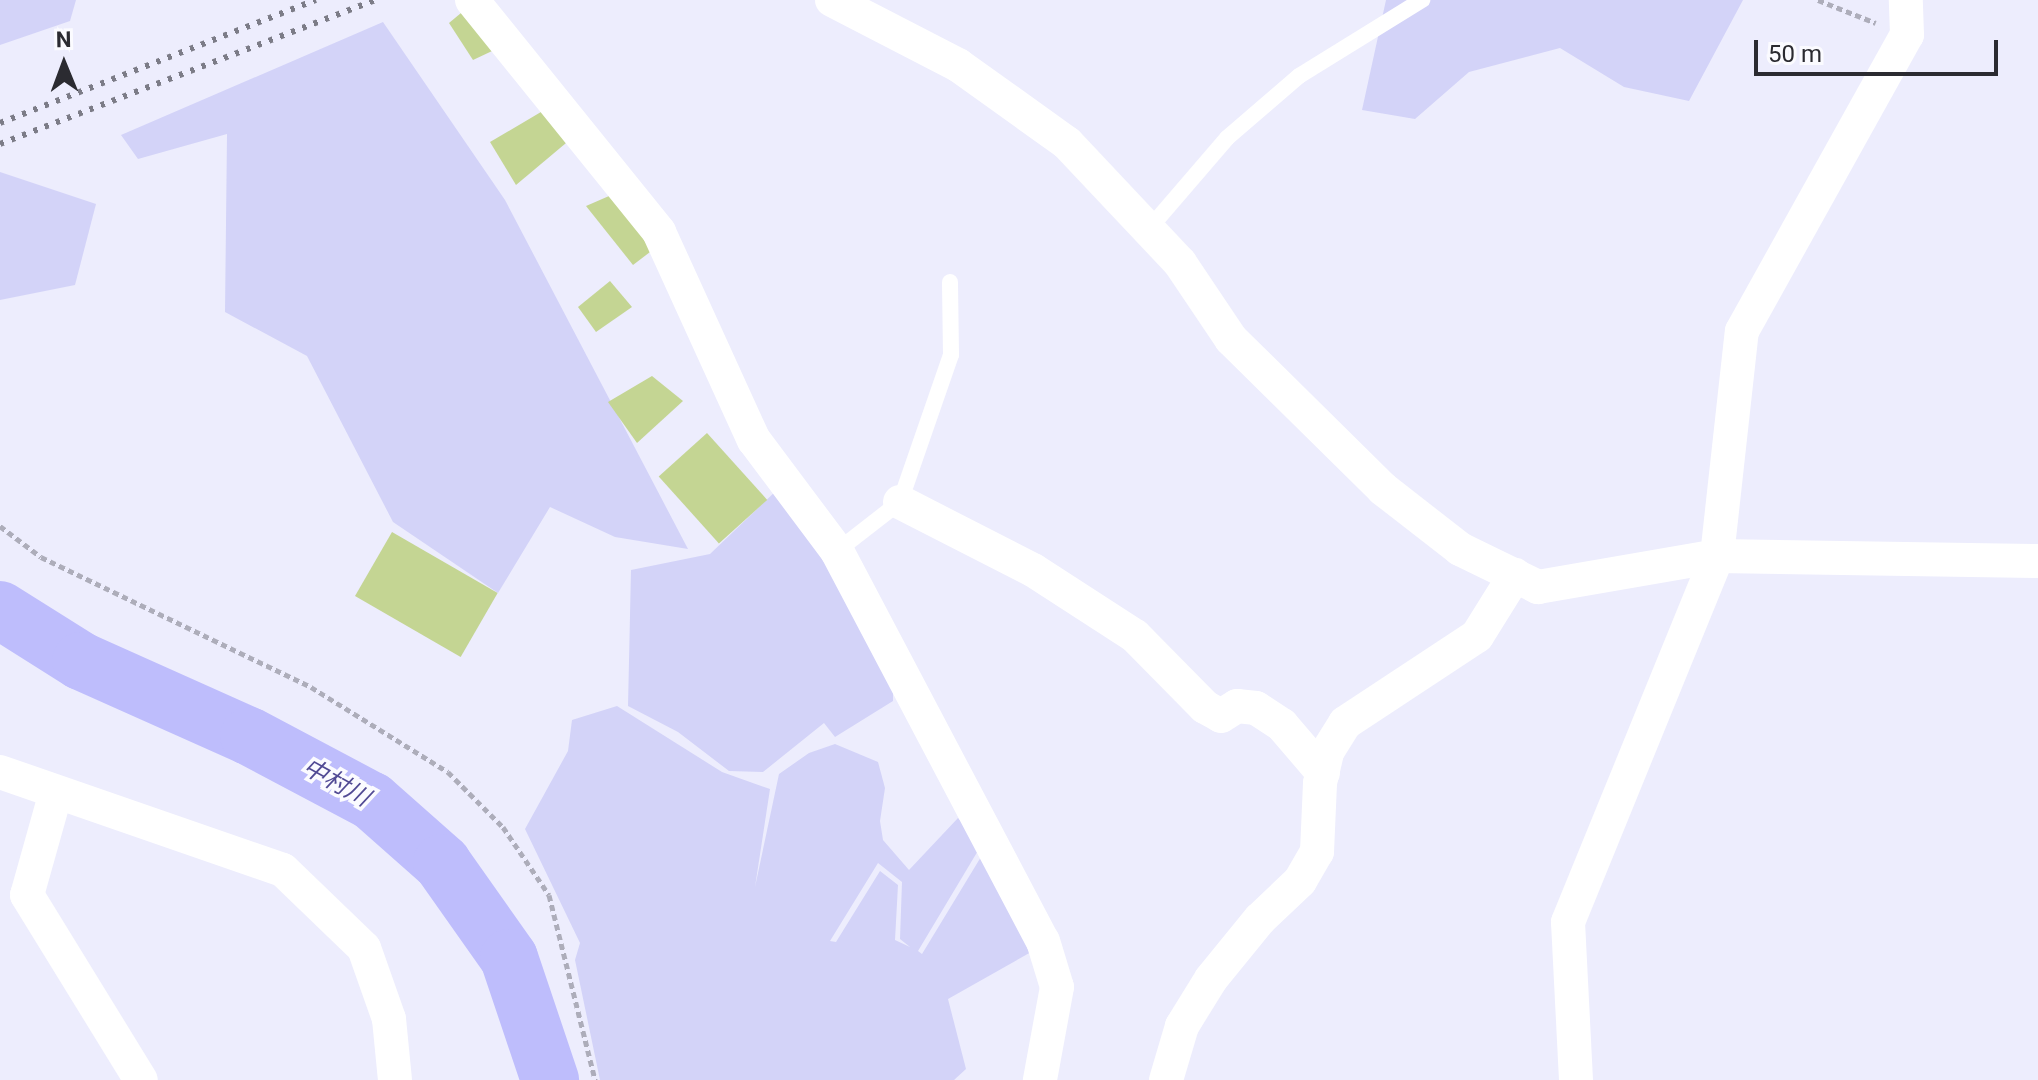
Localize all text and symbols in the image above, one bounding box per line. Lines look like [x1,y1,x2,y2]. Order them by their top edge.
north arrow [24,24,104,104]
scale bar [1758,24,2002,74]
text: N [56,27,72,52]
text: 50 m [1768,40,1822,68]
water label: 中村川 [298,753,374,813]

